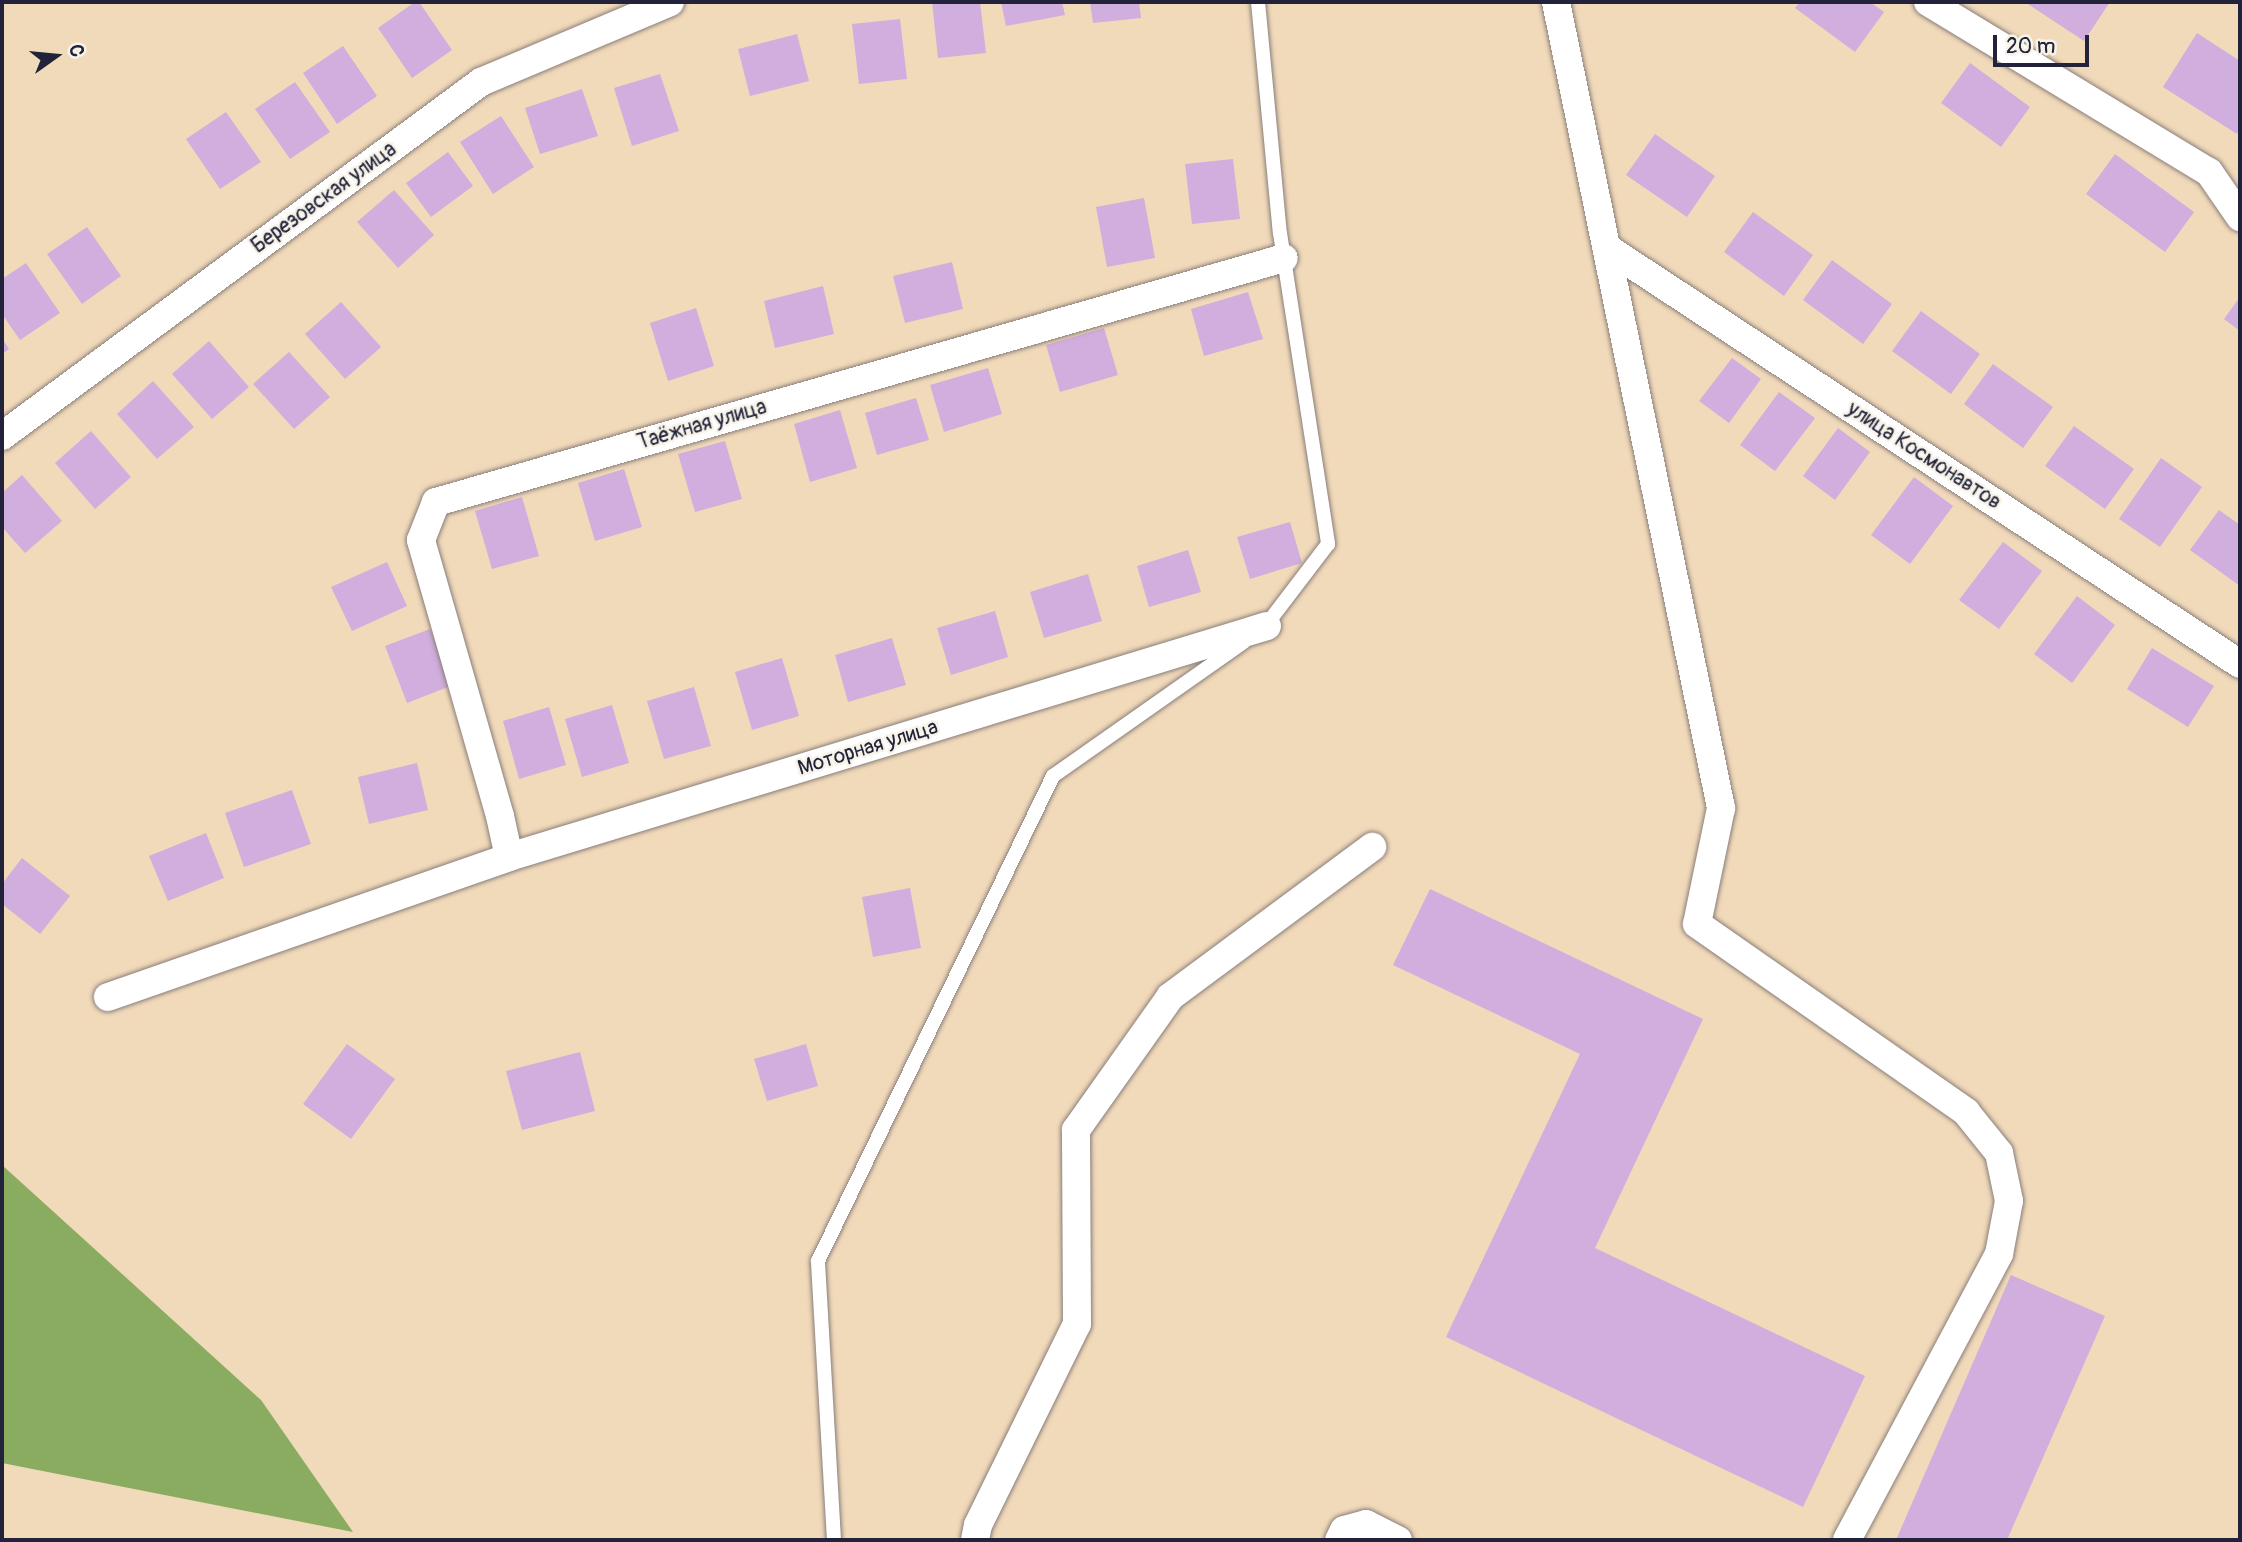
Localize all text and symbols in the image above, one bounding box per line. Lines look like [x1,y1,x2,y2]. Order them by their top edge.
north arrow [21,21,91,91]
scale bar [1997,21,2093,65]
text: 20 m [2006,33,2055,60]
text: С [63,42,89,59]
street label: Березовская улица [247,137,401,259]
street label: Таёжная улица [635,395,769,455]
street label: улица Космонавтов [1842,397,2006,515]
street label: Моторная улица [795,715,941,781]

